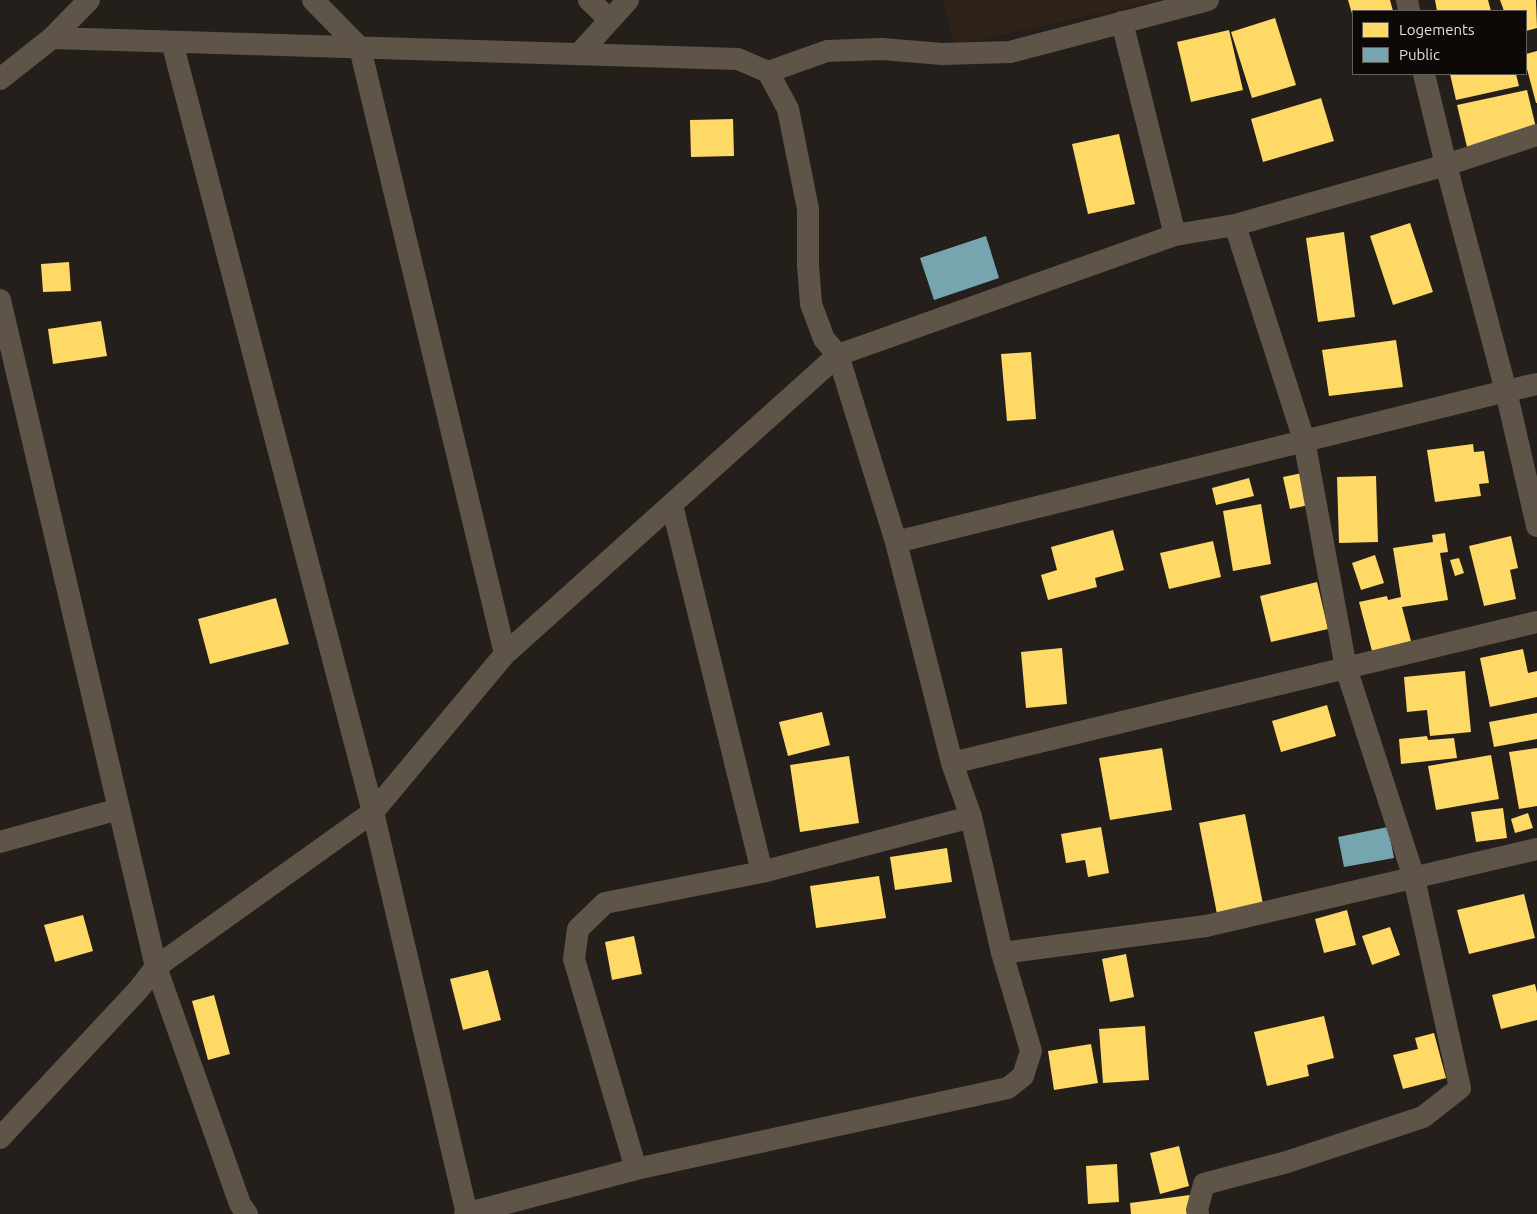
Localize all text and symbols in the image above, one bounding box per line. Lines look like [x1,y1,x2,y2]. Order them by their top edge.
legend [1352,10,1527,75]
text: Logements [1399,21,1475,38]
text: Public [1399,46,1440,63]

